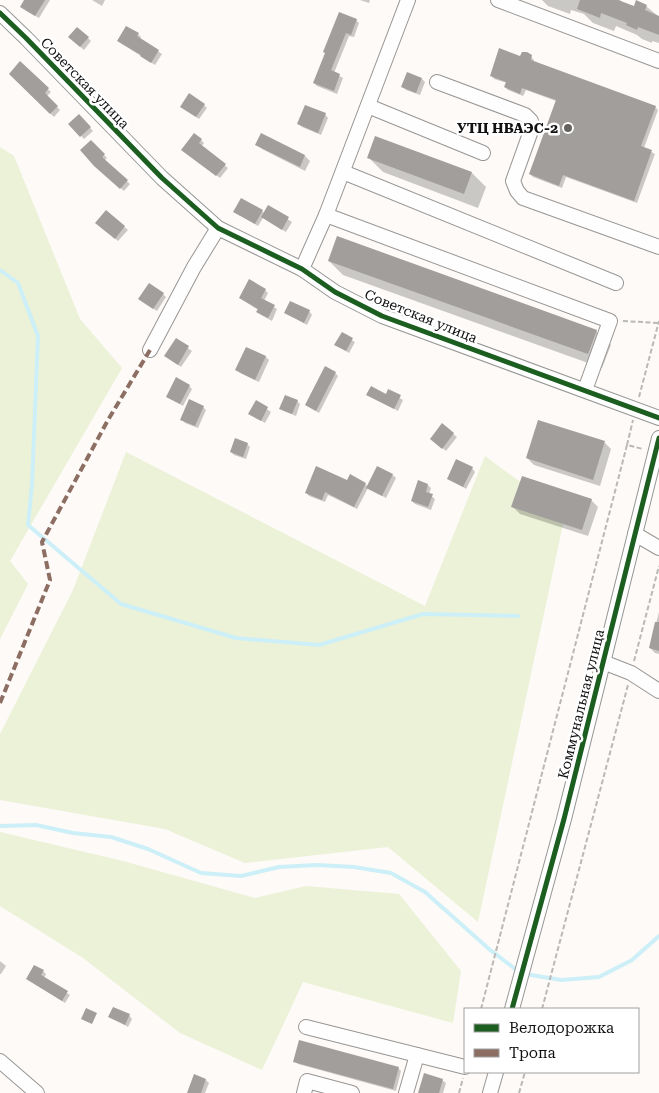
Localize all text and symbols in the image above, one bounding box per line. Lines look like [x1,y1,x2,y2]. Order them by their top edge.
street label: Советская улица [37,34,133,132]
place label: УТЦ НВАЭС-2 [457,120,558,136]
marker: УТЦ НВАЭС-2 [562,122,574,134]
street label: Советская улица [362,286,480,346]
street label: Коммунальная улица [555,627,607,780]
legend [464,1008,639,1073]
text: Велодорожка [509,1019,614,1037]
text: Тропа [509,1044,556,1062]

